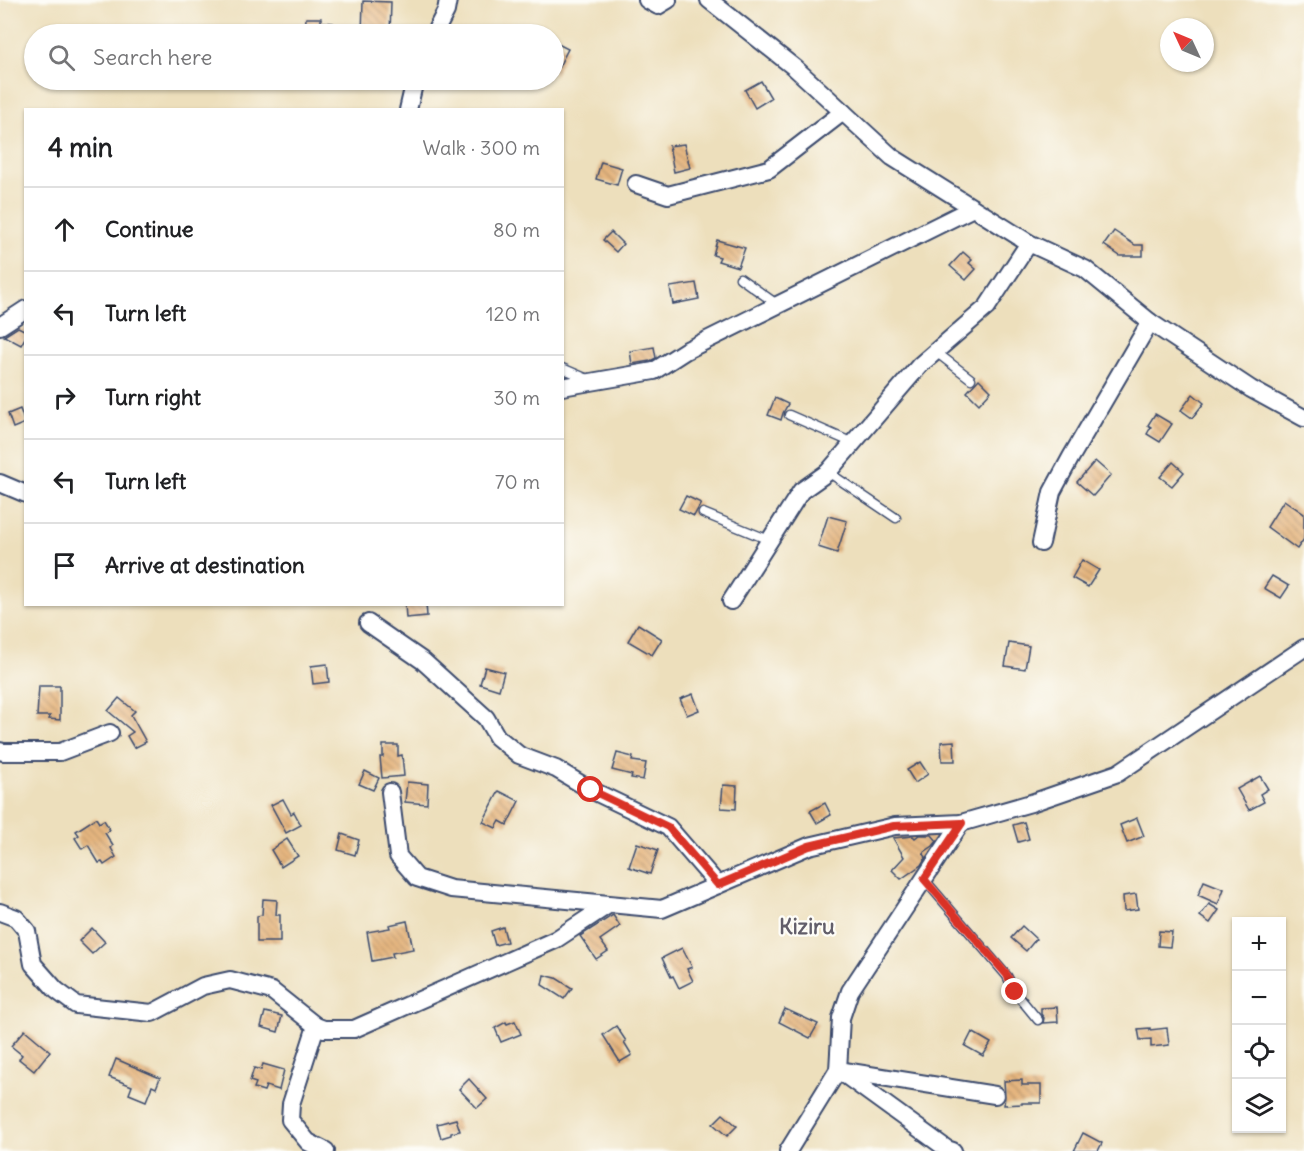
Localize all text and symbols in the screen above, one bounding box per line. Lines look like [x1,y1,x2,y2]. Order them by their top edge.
north arrow [1160,18,1214,72]
search box [24,24,564,90]
icon: search [45,41,78,74]
text: Search here [93,43,212,71]
text: 4 min [48,131,113,164]
text: Walk · 300 m [422,135,540,160]
icon: ahead [48,213,81,246]
text: Continue [105,215,194,243]
text: 80 m [493,217,540,242]
icon: left [48,297,81,330]
text: Turn left [105,299,186,327]
text: 120 m [486,301,540,326]
icon: right [48,381,81,414]
text: Turn right [105,383,201,411]
text: 30 m [493,385,540,410]
icon: left [48,465,81,498]
text: Turn left [105,467,186,495]
text: 70 m [495,469,540,494]
icon: arrive [48,549,81,582]
text: Arrive at destination [105,551,305,579]
route start [577,776,603,802]
district label: Kiziru [779,912,835,940]
map controls [1232,917,1286,1133]
button: + [1232,917,1286,971]
button: − [1232,971,1286,1025]
route end [1001,978,1027,1004]
button: locate [1232,1025,1286,1079]
button: layers [1232,1079,1286,1133]

